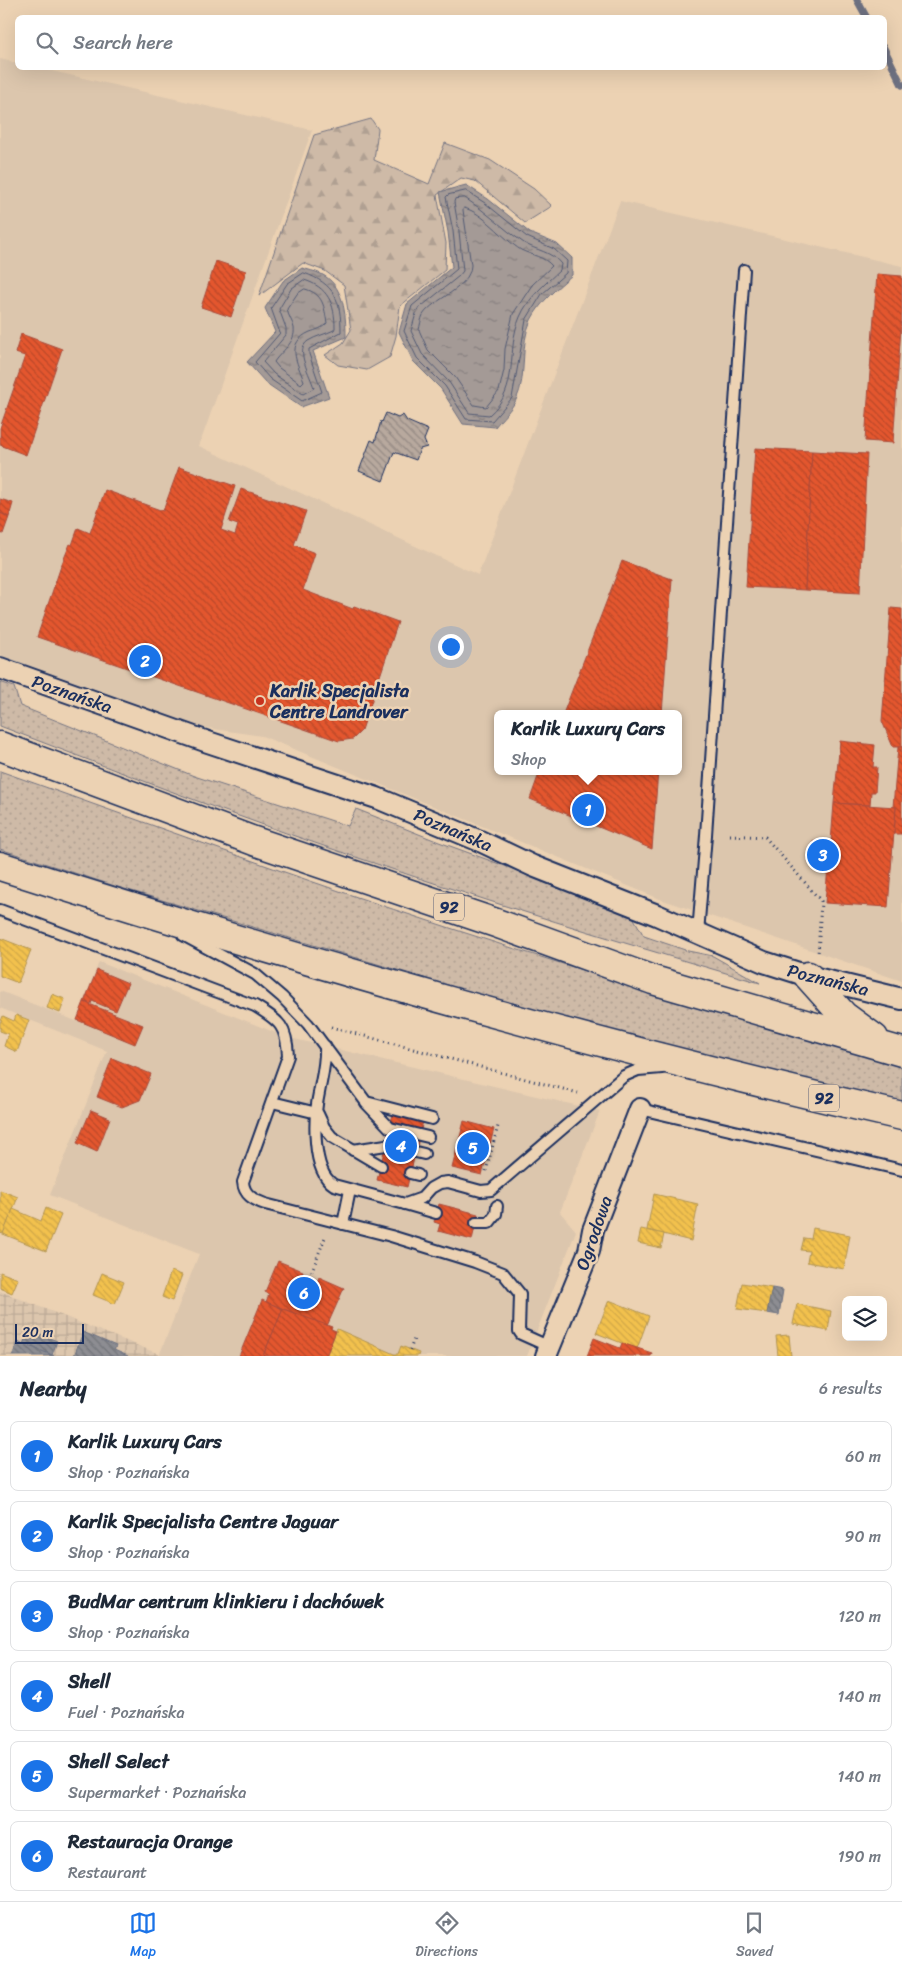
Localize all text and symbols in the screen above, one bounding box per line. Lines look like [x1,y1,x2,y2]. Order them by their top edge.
search box [15,15,887,70]
text: Search here [73,26,173,59]
icon: search [33,29,61,57]
your location [438,634,464,660]
pin: 2 [129,642,161,680]
street label: Poznańska [28,665,116,723]
place label: Karlik Specjalista Centre Landrover [269,675,410,728]
marker: Karlik Specjalista Centre Landrover [254,695,266,707]
popup [494,710,682,775]
text: Karlik Luxury Cars [511,712,665,745]
text: Shop [511,745,546,774]
pin: 1 [572,791,604,829]
street label: Poznańska [409,799,497,861]
pin: 3 [807,836,839,874]
road number: 92 [434,894,464,920]
street label: Poznańska [784,954,872,1006]
road number: 92 [809,1084,839,1112]
pin: 4 [385,1127,417,1165]
pin: 5 [457,1129,489,1167]
street label: Ogrodowa [566,1191,622,1275]
pin: 6 [288,1274,320,1312]
map controls [842,1296,887,1341]
button: layers [842,1296,887,1341]
text: 20 m [22,1320,53,1345]
scale bar [15,1321,84,1344]
text: Nearby [20,1370,86,1408]
text: 6 results [819,1374,882,1403]
text: Karlik Luxury Cars [68,1425,222,1458]
text: 1 [34,1442,40,1471]
text: 60 m [845,1442,881,1471]
text: Shop · Poznańska [68,1458,189,1487]
text: Karlik Specjalista Centre Jaguar [68,1505,338,1538]
text: 2 [32,1522,42,1551]
text: 90 m [845,1522,881,1551]
text: Shop · Poznańska [68,1538,189,1567]
text: BudMar centrum klinkieru i dachówek [68,1585,384,1618]
text: 3 [33,1602,41,1631]
text: 120 m [838,1602,881,1631]
text: Shop · Poznańska [68,1618,189,1647]
text: Shell [68,1665,110,1698]
text: 4 [32,1682,42,1711]
text: 140 m [838,1682,881,1711]
text: Fuel · Poznańska [68,1698,185,1727]
text: Shell Select [68,1745,169,1778]
text: 5 [32,1762,42,1791]
text: 140 m [838,1762,881,1791]
text: Supermarket · Poznańska [68,1778,246,1807]
text: Restauracja Orange [68,1825,233,1858]
text: 6 [32,1842,42,1871]
text: 190 m [838,1842,881,1871]
text: Restaurant [68,1858,147,1887]
tab: Map [129,1909,157,1964]
tab: Directions [415,1909,478,1964]
tab: Saved [736,1909,773,1964]

